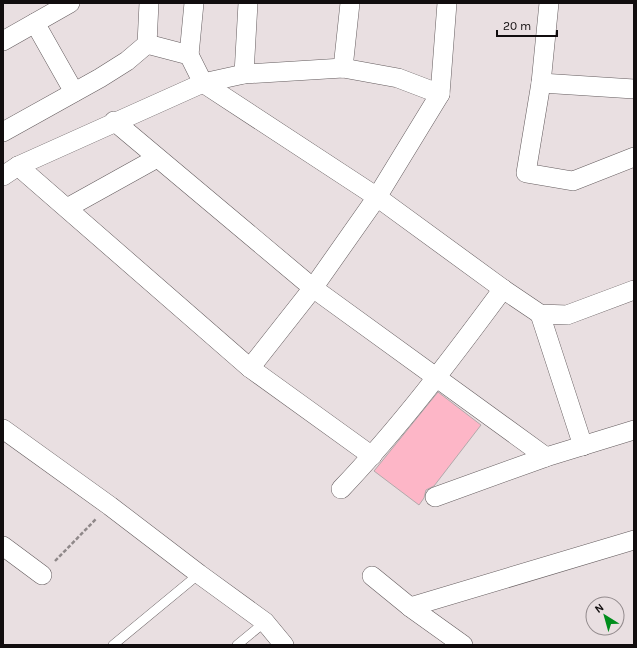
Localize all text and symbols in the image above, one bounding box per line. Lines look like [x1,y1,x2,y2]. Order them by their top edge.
scale bar [497,12,557,38]
text: 20 m [503,19,531,33]
north arrow [585,596,625,636]
text: N [592,601,606,616]

